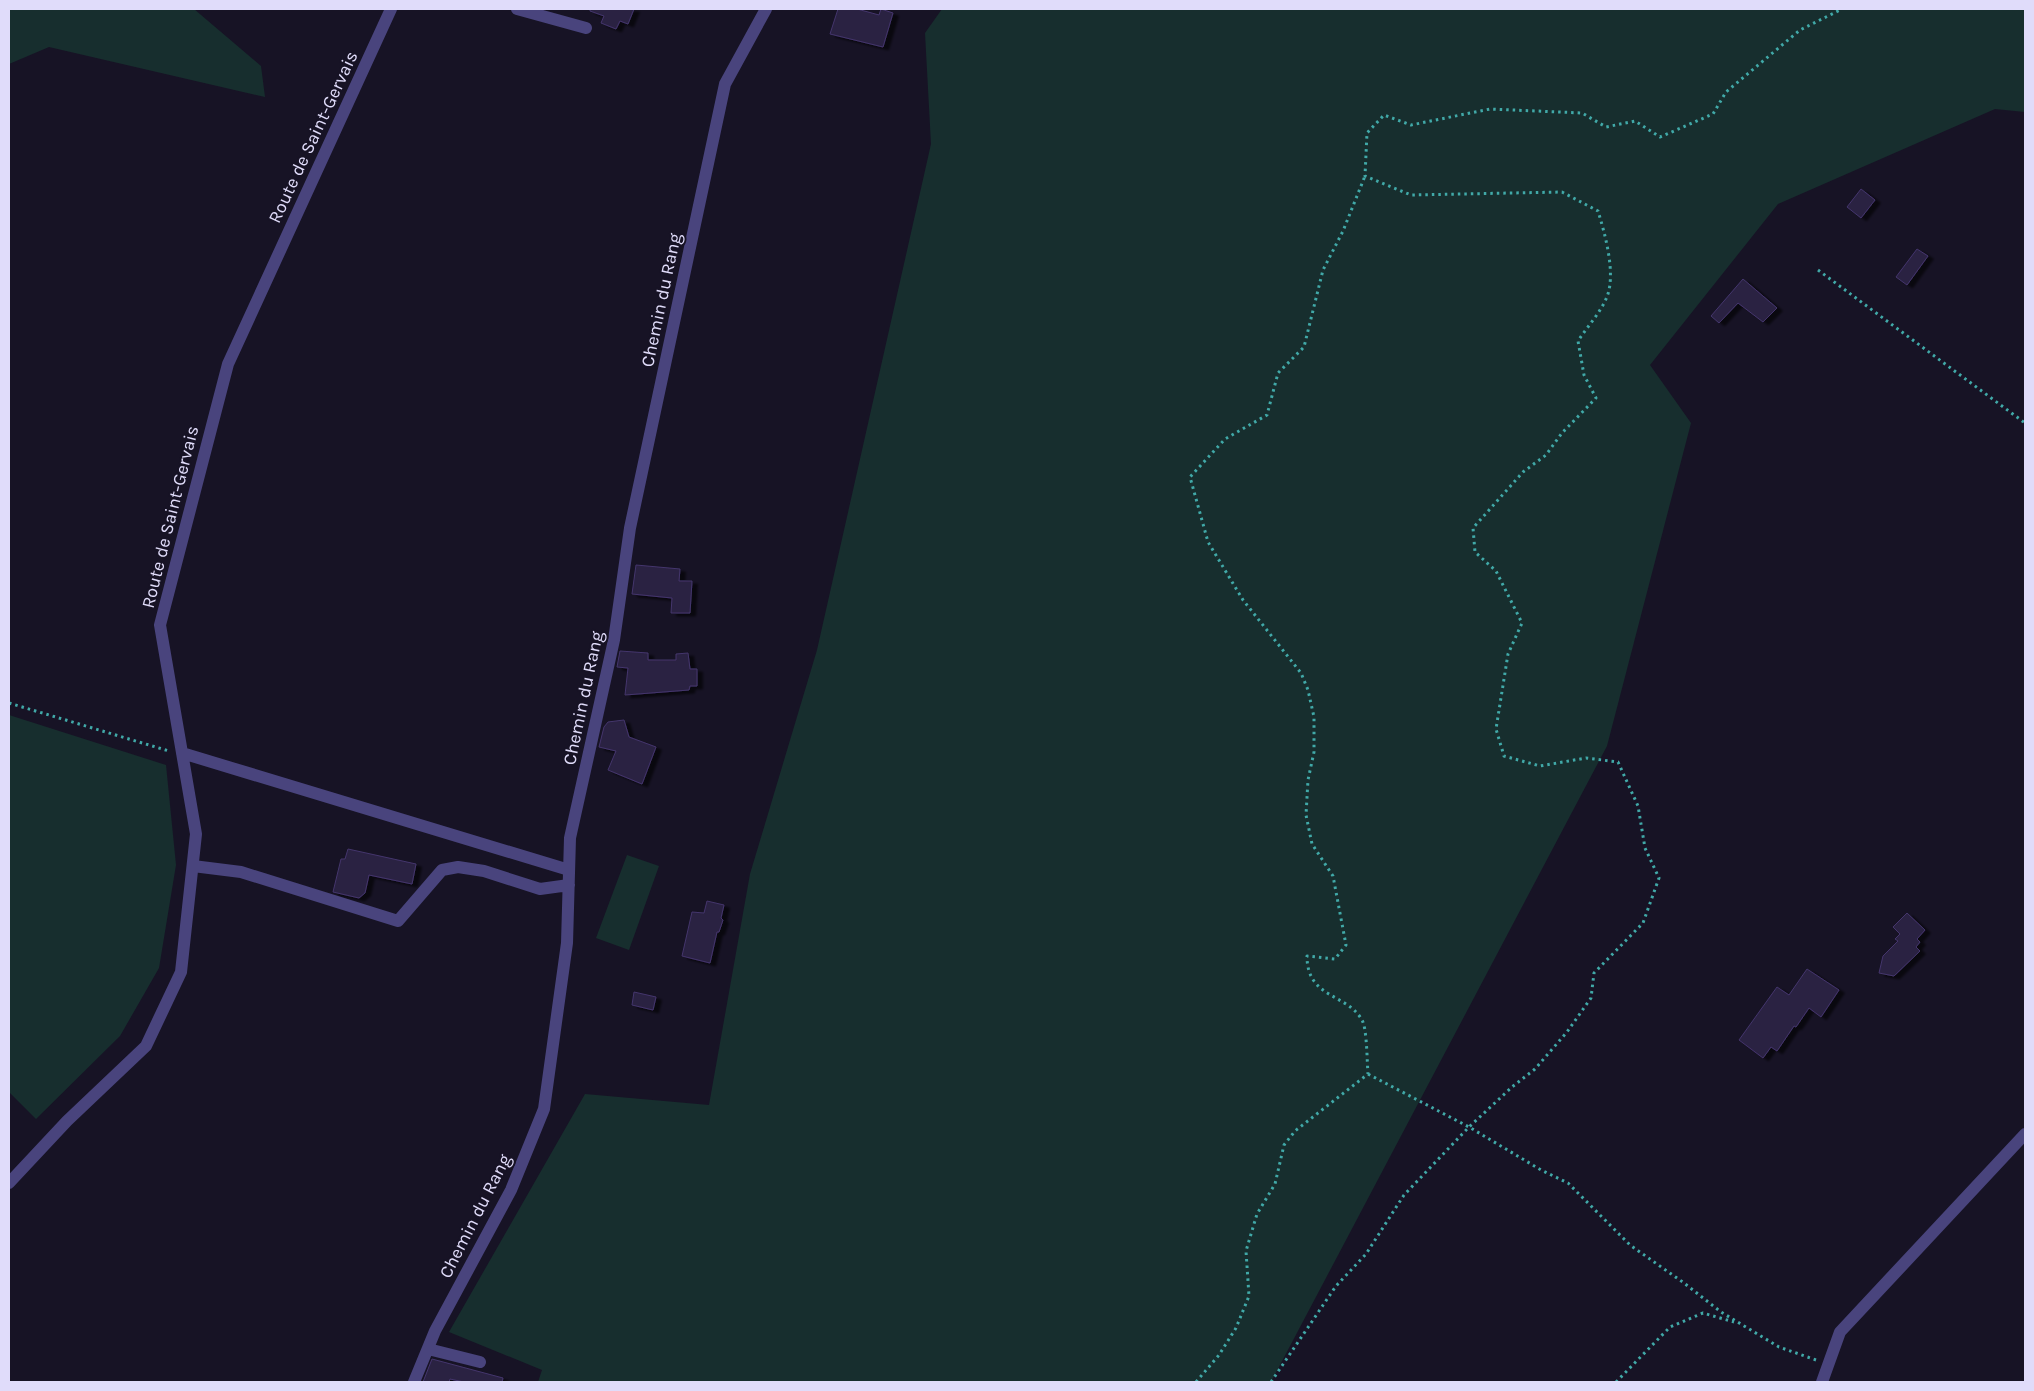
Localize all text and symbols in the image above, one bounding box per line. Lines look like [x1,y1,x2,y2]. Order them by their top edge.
street label: Route de Saint-Gervais [263,47,363,227]
street label: Chemin du Rang [636,231,686,369]
street label: Route de Saint-Gervais [137,423,203,611]
street label: Chemin du Rang [558,629,608,767]
street label: Chemin du Rang [434,1150,516,1282]

